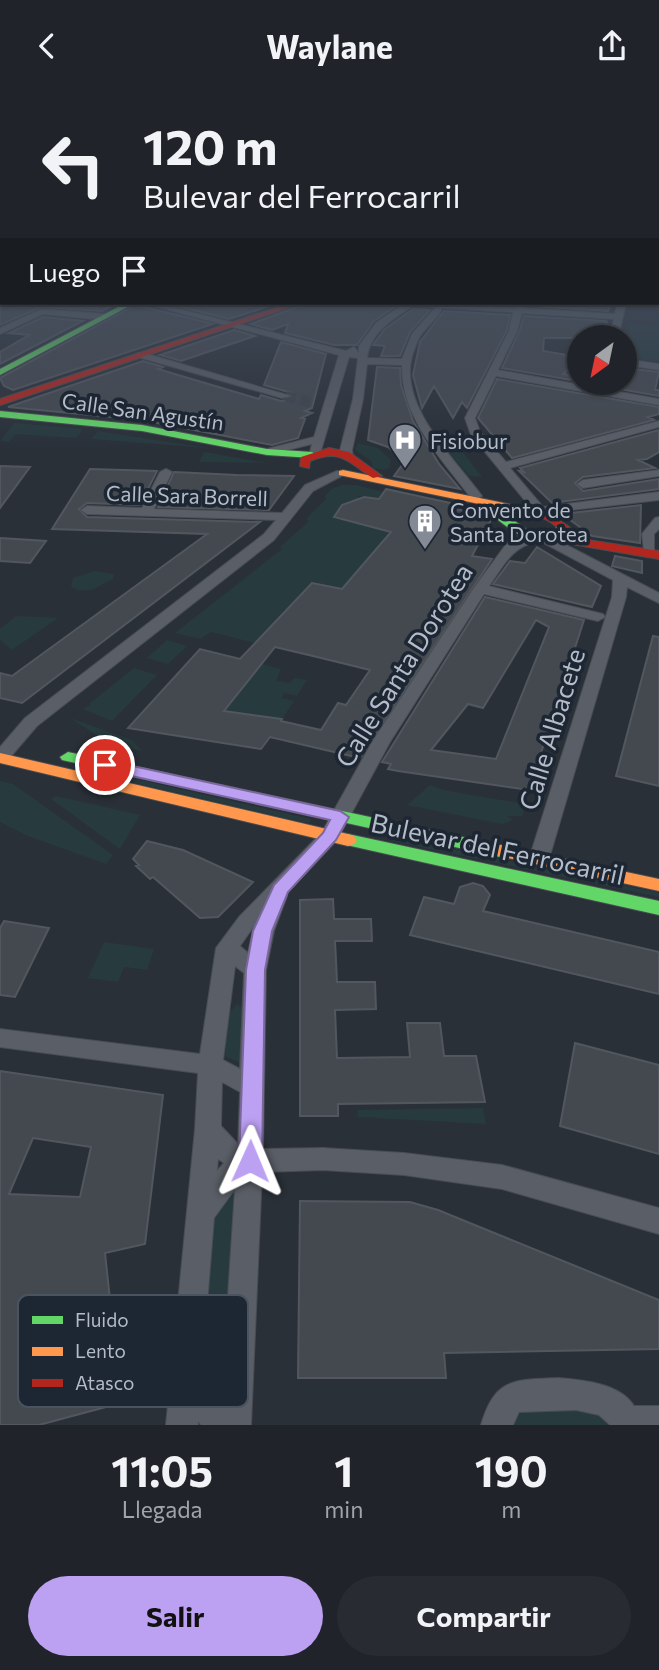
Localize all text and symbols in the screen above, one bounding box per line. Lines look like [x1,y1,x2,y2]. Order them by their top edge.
text: Waylane [266,26,393,66]
icon: back [28,27,66,65]
icon: share [593,27,631,65]
text: 120 m [143,115,277,175]
icon: left [28,119,119,210]
text: Bulevar del Ferrocarril [143,175,461,215]
icon: arrive [115,252,153,290]
text: Luego [28,256,101,287]
north arrow [567,325,637,395]
map controls [567,325,637,395]
street label: Calle San Agustín [60,387,226,435]
hospital icon: Fisiobur [386,421,424,470]
place label: Fisiobur [430,428,507,453]
street label: Calle Sara Borrell [106,480,268,510]
place label: Convento de Santa Dorotea [450,497,588,546]
building icon: Convento de Santa Dorotea [406,502,444,551]
street label: Calle Santa Dorotea [328,558,478,772]
street label: Calle Albacete [512,644,590,814]
pin [75,735,135,795]
icon: arrive [86,746,124,784]
street label: Bulevar del Ferrocarril [369,806,627,890]
position arrow [213,1124,287,1198]
legend [18,1295,248,1407]
text: Fluido [75,1308,129,1331]
text: Lento [75,1339,126,1362]
text: Atasco [75,1371,134,1394]
text: 11:05 [111,1444,213,1496]
text: 1 [334,1444,353,1496]
text: 190 [475,1444,548,1496]
text: Llegada [122,1495,203,1523]
text: min [324,1495,363,1523]
text: m [501,1495,521,1523]
button: Salir [28,1576,323,1656]
button: Compartir [337,1576,631,1656]

